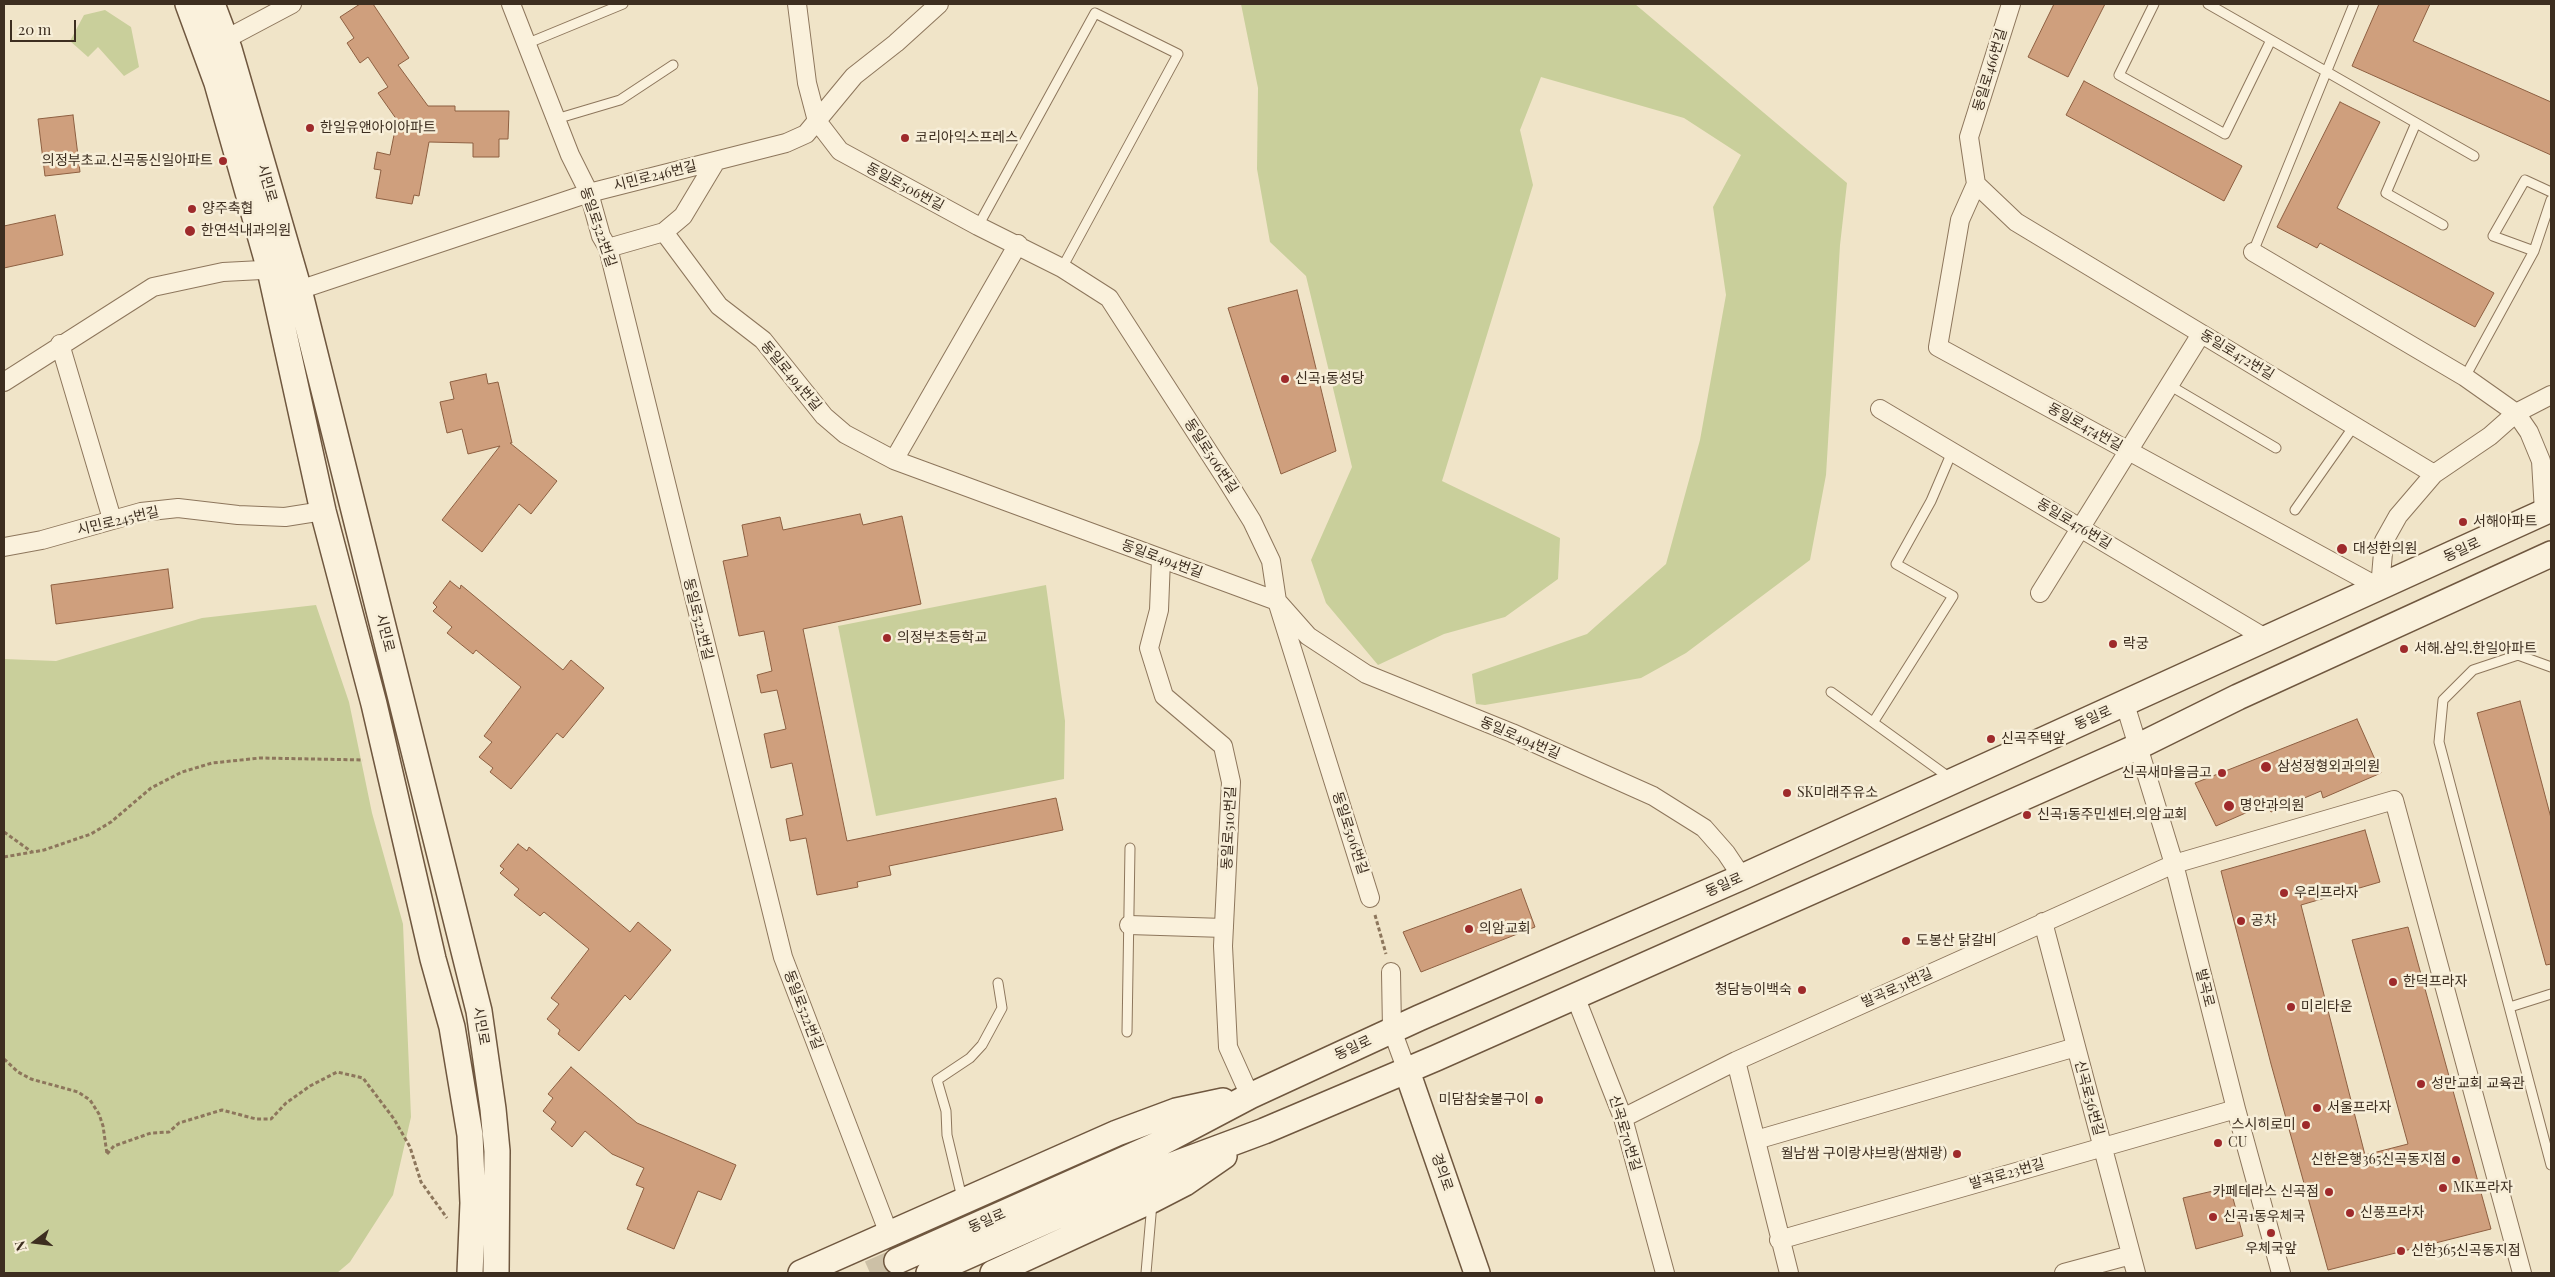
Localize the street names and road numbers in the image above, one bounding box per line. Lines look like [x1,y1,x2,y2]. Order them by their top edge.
street label: 동일로466번길 [1969,27,2011,113]
street label: 시민로246번길 [612,158,698,194]
street label: 동일로506번길 [863,159,947,215]
street label: 시민로 [254,162,280,204]
street label: 동일로522번길 [576,185,620,269]
street label: 동일로472번길 [2197,326,2277,384]
street label: 동일로494번길 [757,338,825,414]
street label: 동일로474번길 [2045,399,2125,455]
street label: 동일로506번길 [1181,415,1241,497]
street label: 동일로476번길 [2034,495,2114,553]
street label: 시민로245번길 [75,503,161,539]
street label: 동일로 [2441,534,2483,566]
street label: 동일로494번길 [1119,537,1205,581]
street label: 동일로522번길 [680,576,716,662]
street label: 시민로 [372,612,398,654]
street label: 동일로 [2072,702,2114,734]
street label: 동일로494번길 [1477,714,1563,762]
street label: 동일로510번길 [1218,786,1240,870]
street label: 동일로506번길 [1329,790,1371,876]
street label: 동일로 [1703,869,1745,901]
street label: 발곡로31번길 [1859,965,1935,1011]
street label: 발곡로 [2192,967,2218,1009]
street label: 동일로522번길 [780,968,826,1052]
street label: 시민로 [469,1006,493,1046]
street label: 동일로 [1332,1032,1374,1064]
street label: 신곡로56번길 [2071,1058,2107,1138]
street label: 신곡로70번길 [1605,1093,1645,1173]
street label: 경의로 [1428,1151,1456,1193]
street label: 발곡로23번길 [1967,1155,2047,1193]
street label: 동일로 [966,1205,1008,1237]

